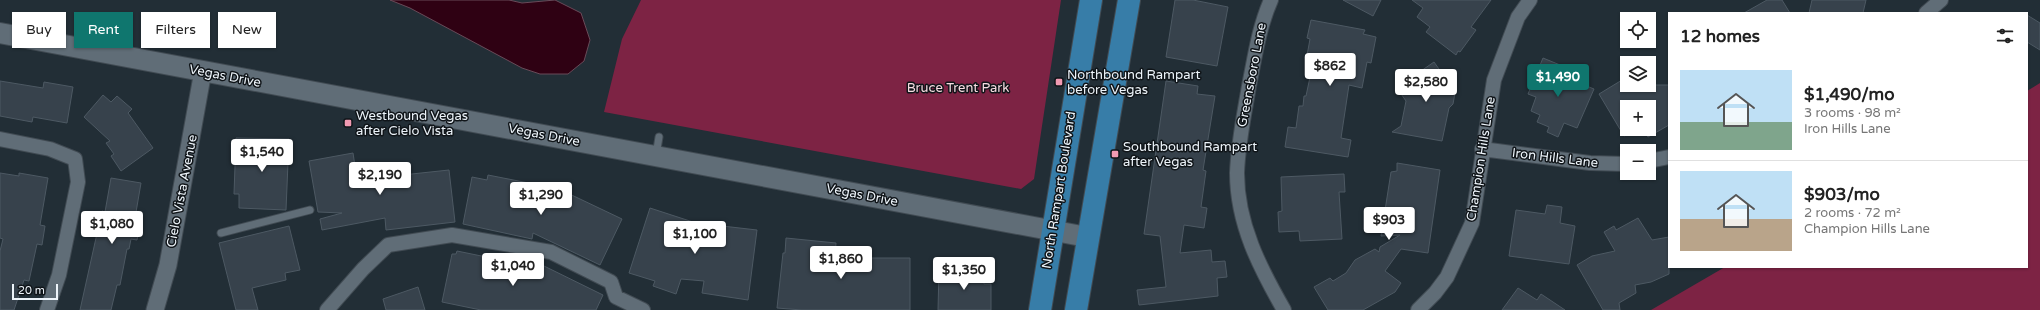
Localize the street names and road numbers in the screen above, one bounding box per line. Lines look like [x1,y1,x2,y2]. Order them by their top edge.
street label: Greensboro Lane [1234,22,1270,128]
street label: Vegas Drive [188,61,262,91]
street label: Champion Hills Lane [1463,96,1499,222]
street label: North Rampart Boulevard [1039,110,1079,270]
street label: Vegas Drive [507,120,581,150]
street label: Cielo Vista Avenue [163,133,201,249]
street label: Iron Hills Lane [1511,145,1599,171]
street label: Vegas Drive [825,180,899,210]

